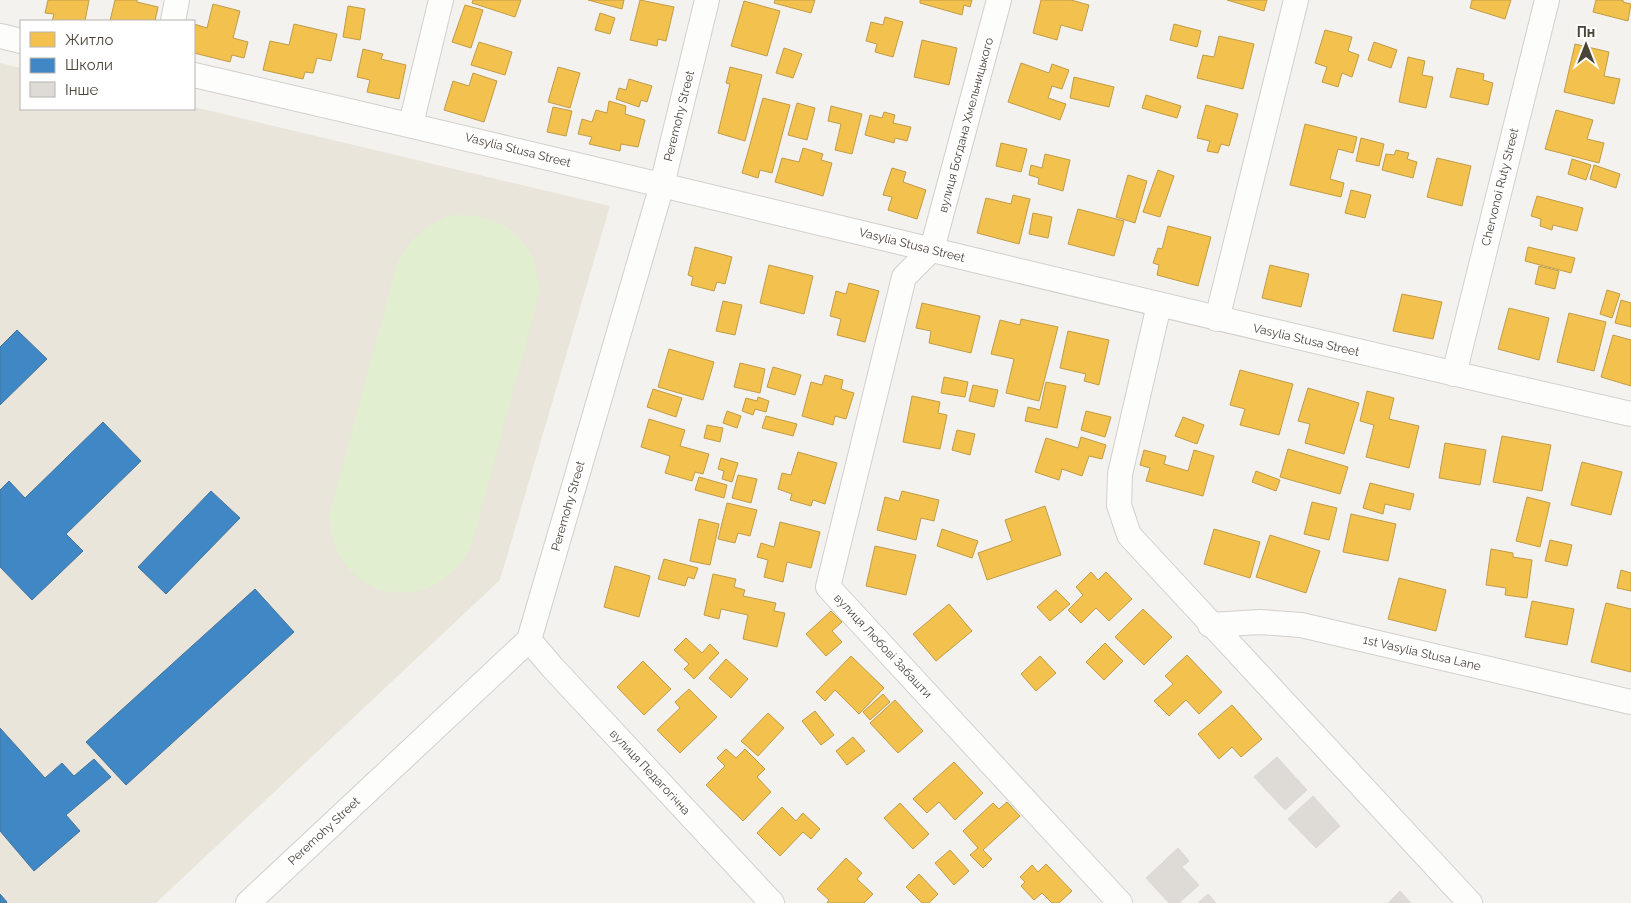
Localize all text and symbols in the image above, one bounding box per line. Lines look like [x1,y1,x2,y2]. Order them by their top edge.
legend [20,20,195,110]
north arrow [1561,20,1611,70]
text: Пн [1577,24,1595,40]
text: Житло [65,31,113,49]
street label: вулиця Богдана Хмельницького [936,36,996,214]
text: Школи [65,56,113,74]
street label: Peremohy Street [661,69,697,163]
text: Інше [65,81,98,99]
street label: Chervonoi Ruty Street [1479,127,1521,247]
street label: Vasylia Stusa Street [464,130,572,170]
street label: Vasylia Stusa Street [858,225,966,265]
street label: Vasylia Stusa Street [1251,321,1361,359]
street label: Peremohy Street [548,459,588,553]
street label: вулиця Любові Забашти [831,591,935,701]
street label: 1st Vasylia Stusa Lane [1362,633,1482,673]
street label: вулиця Педагогічна [607,726,693,818]
street label: Peremohy Street [285,794,363,868]

